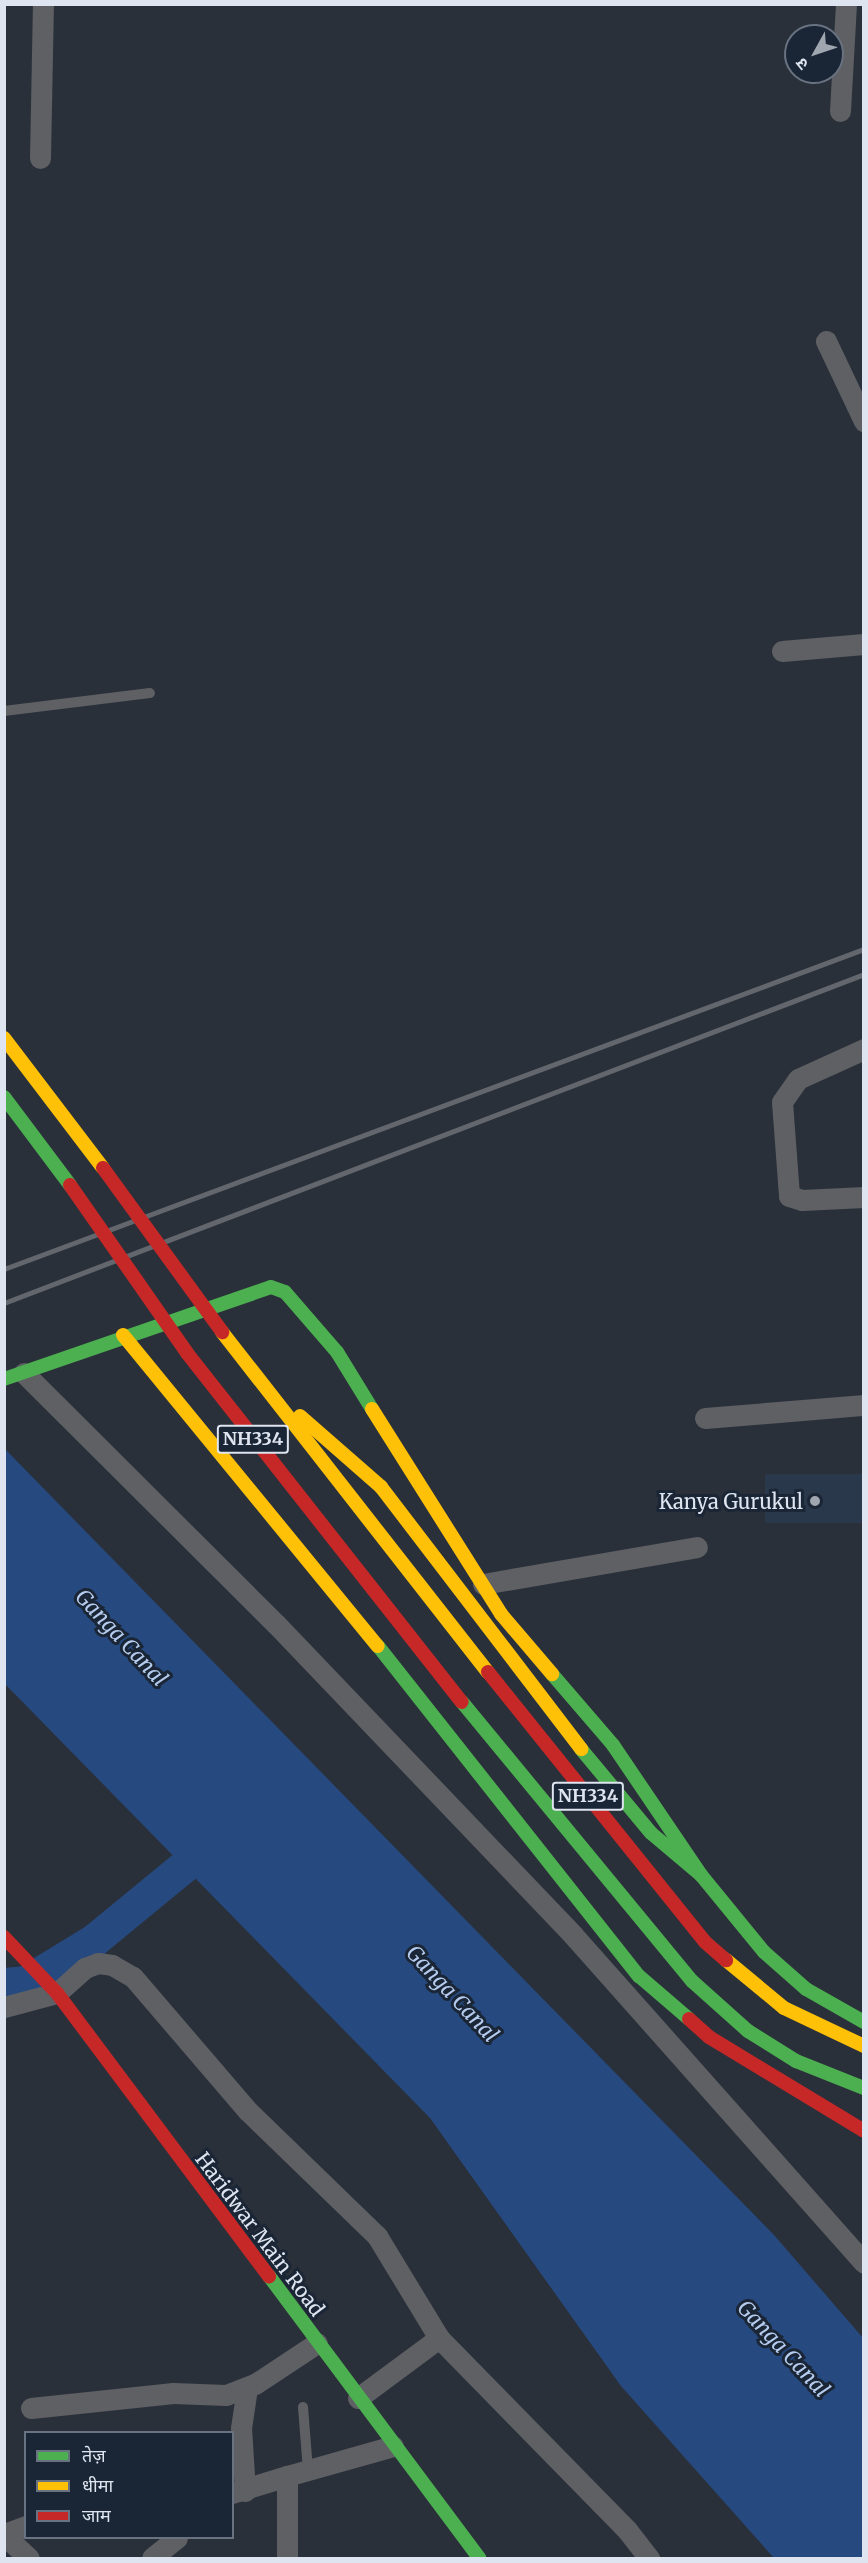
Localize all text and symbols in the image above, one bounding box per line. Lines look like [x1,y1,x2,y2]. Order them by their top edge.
north arrow [784,24,844,84]
text: उ [791,54,812,74]
road number: NH334 [216,1424,290,1454]
place label: Kanya Gurukul [659,1489,803,1513]
marker: Kanya Gurukul [808,1494,822,1508]
water label: Ganga Canal [70,1584,172,1692]
road number: NH334 [550,1781,626,1811]
water label: Ganga Canal [401,1940,503,2048]
street label: Haridwar Main Road [191,2147,329,2321]
water label: Ganga Canal [732,2295,834,2403]
legend [24,2431,234,2539]
text: तेज़ [82,2444,106,2467]
text: धीमा [82,2474,113,2497]
text: जाम [82,2504,111,2527]

